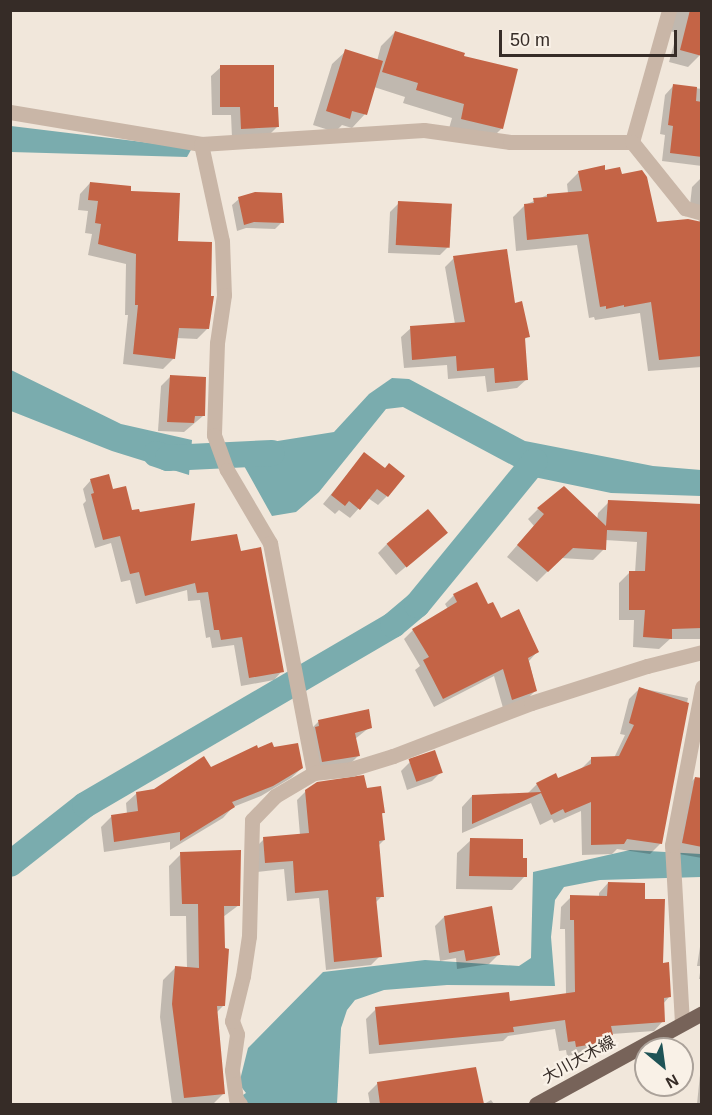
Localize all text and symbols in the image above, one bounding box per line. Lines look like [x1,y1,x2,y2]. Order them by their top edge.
scale bar [502,18,680,56]
text: 50 m [510,30,550,50]
street label: 大川大木線 [539,1032,619,1088]
north arrow [634,1037,694,1097]
text: N [663,1071,681,1092]

